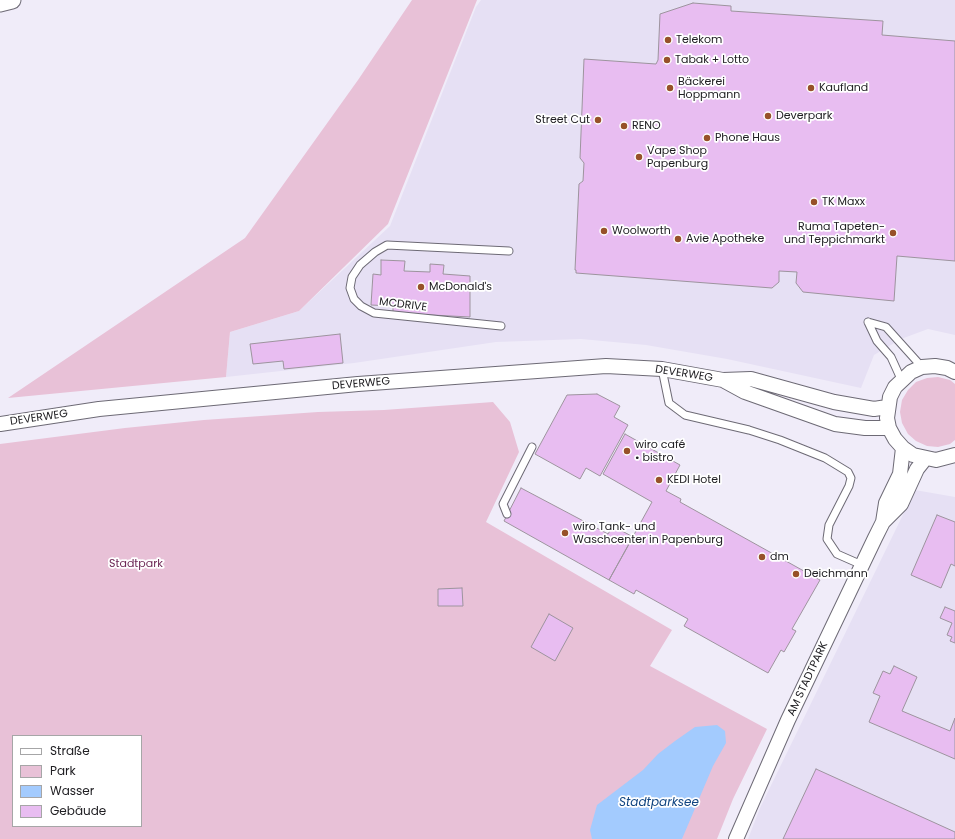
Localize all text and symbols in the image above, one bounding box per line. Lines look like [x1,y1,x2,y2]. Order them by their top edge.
place label: Telekom [676,33,722,47]
marker: Telekom [663,35,673,45]
place label: Tabak + Lotto [675,53,749,67]
marker: Tabak + Lotto [662,55,672,65]
place label: Bäckerei Hoppmann [678,75,740,101]
place label: Kaufland [819,81,868,95]
marker: Bäckerei Hoppmann [665,83,675,93]
marker: Kaufland [806,83,816,93]
place label: Deverpark [776,109,832,123]
marker: Deverpark [763,111,773,121]
place label: Street Cut [535,113,590,127]
marker: Street Cut [593,115,603,125]
place label: RENO [632,119,661,133]
marker: RENO [619,121,629,131]
place label: Phone Haus [715,131,780,145]
marker: Phone Haus [702,133,712,143]
place label: Vape Shop Papenburg [647,144,708,170]
marker: Vape Shop Papenburg [634,152,644,162]
place label: TK Maxx [822,195,865,209]
marker: TK Maxx [809,197,819,207]
place label: Ruma Tapeten- und Teppichmarkt [784,220,885,246]
place label: Woolworth [612,224,671,238]
marker: Woolworth [599,226,609,236]
marker: Ruma Tapeten- und Teppichmarkt [888,228,898,238]
place label: Avie Apotheke [686,232,764,246]
marker: Avie Apotheke [673,234,683,244]
place label: McDonald's [429,280,492,294]
marker: McDonald's [416,282,426,292]
street label: MCDRIVE [378,296,428,314]
street label: DEVERWEG [654,363,714,385]
street label: DEVERWEG [331,375,391,393]
street label: DEVERWEG [9,407,69,429]
place label: wiro café • bistro [635,438,685,464]
marker: wiro café • bistro [622,446,632,456]
place label: KEDI Hotel [667,473,721,487]
marker: KEDI Hotel [654,475,664,485]
place label: wiro Tank- und Waschcenter in Papenburg [573,520,723,546]
marker: wiro Tank- und Waschcenter in Papenburg [560,528,570,538]
place label: dm [770,550,789,564]
marker: dm [757,552,767,562]
park label: Stadtpark [109,557,163,571]
place label: Deichmann [804,567,868,581]
marker: Deichmann [791,569,801,579]
street label: AM STADTPARK [785,640,831,718]
legend [12,735,142,827]
text: Straße [50,742,90,759]
text: Park [50,762,76,779]
text: Wasser [50,782,94,799]
water label: Stadtparksee [619,796,699,810]
text: Gebäude [50,802,106,819]

